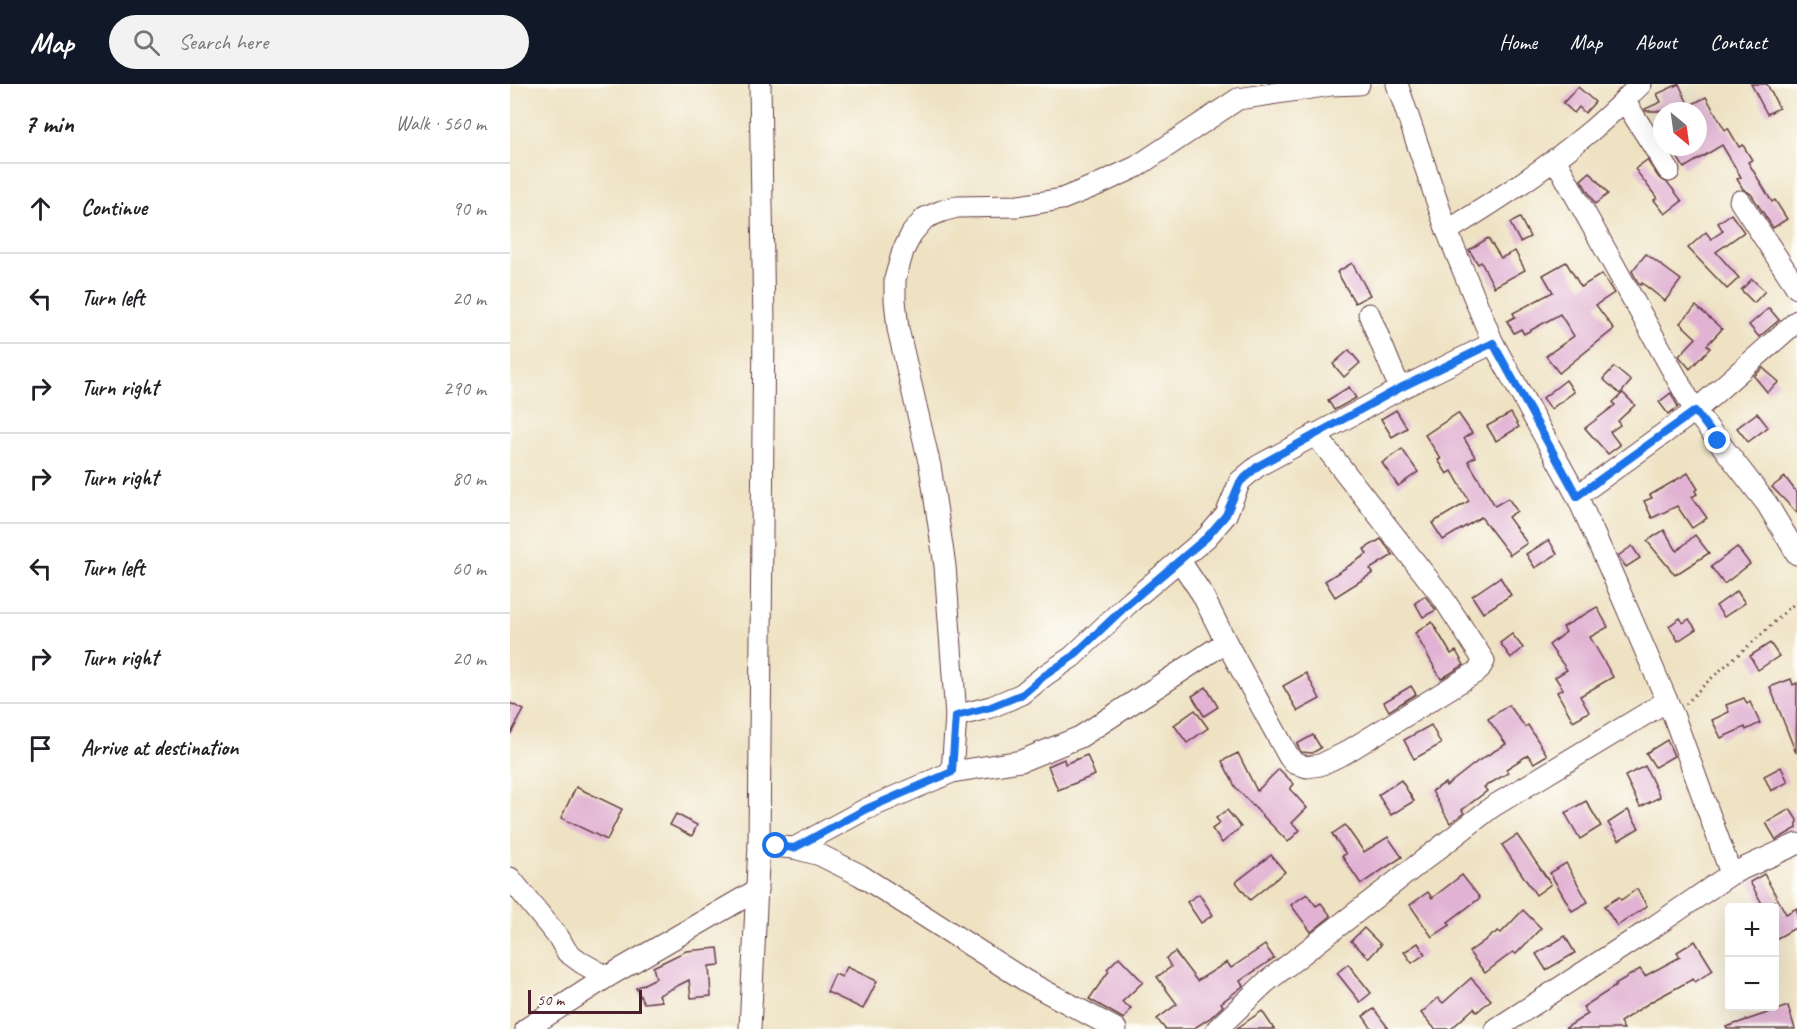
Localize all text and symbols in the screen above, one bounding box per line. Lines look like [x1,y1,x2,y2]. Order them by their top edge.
search box [109,15,529,69]
text: Map [30,25,73,60]
icon: search [130,26,163,59]
text: Search here [178,28,268,56]
text: Home [1499,29,1537,55]
text: Map [1570,29,1602,55]
text: About [1635,29,1677,55]
text: Contact [1710,29,1767,55]
north arrow [1653,102,1707,156]
text: 7 min [24,107,74,140]
text: Walk · 560 m [396,111,486,136]
icon: ahead [24,192,57,225]
text: Continue [81,194,147,222]
text: 90 m [452,196,486,221]
icon: left [24,282,57,315]
text: Turn left [81,284,145,312]
text: 20 m [452,286,486,311]
icon: right [24,372,57,405]
text: Turn right [81,374,158,402]
text: 290 m [443,376,486,401]
route end [1704,427,1730,453]
icon: right [24,462,57,495]
text: Turn right [81,464,158,492]
text: 80 m [452,466,486,491]
icon: left [24,552,57,585]
text: Turn left [81,554,145,582]
text: 60 m [452,556,486,581]
icon: right [24,642,57,675]
text: Turn right [81,644,158,672]
text: 20 m [452,646,486,671]
icon: arrive [24,732,57,765]
text: Arrive at destination [81,734,238,762]
route start [762,832,788,858]
map controls [1725,903,1779,1011]
button: + [1725,903,1779,957]
button: − [1725,957,1779,1011]
scale bar [528,987,642,1014]
text: 50 m [537,990,564,1010]

